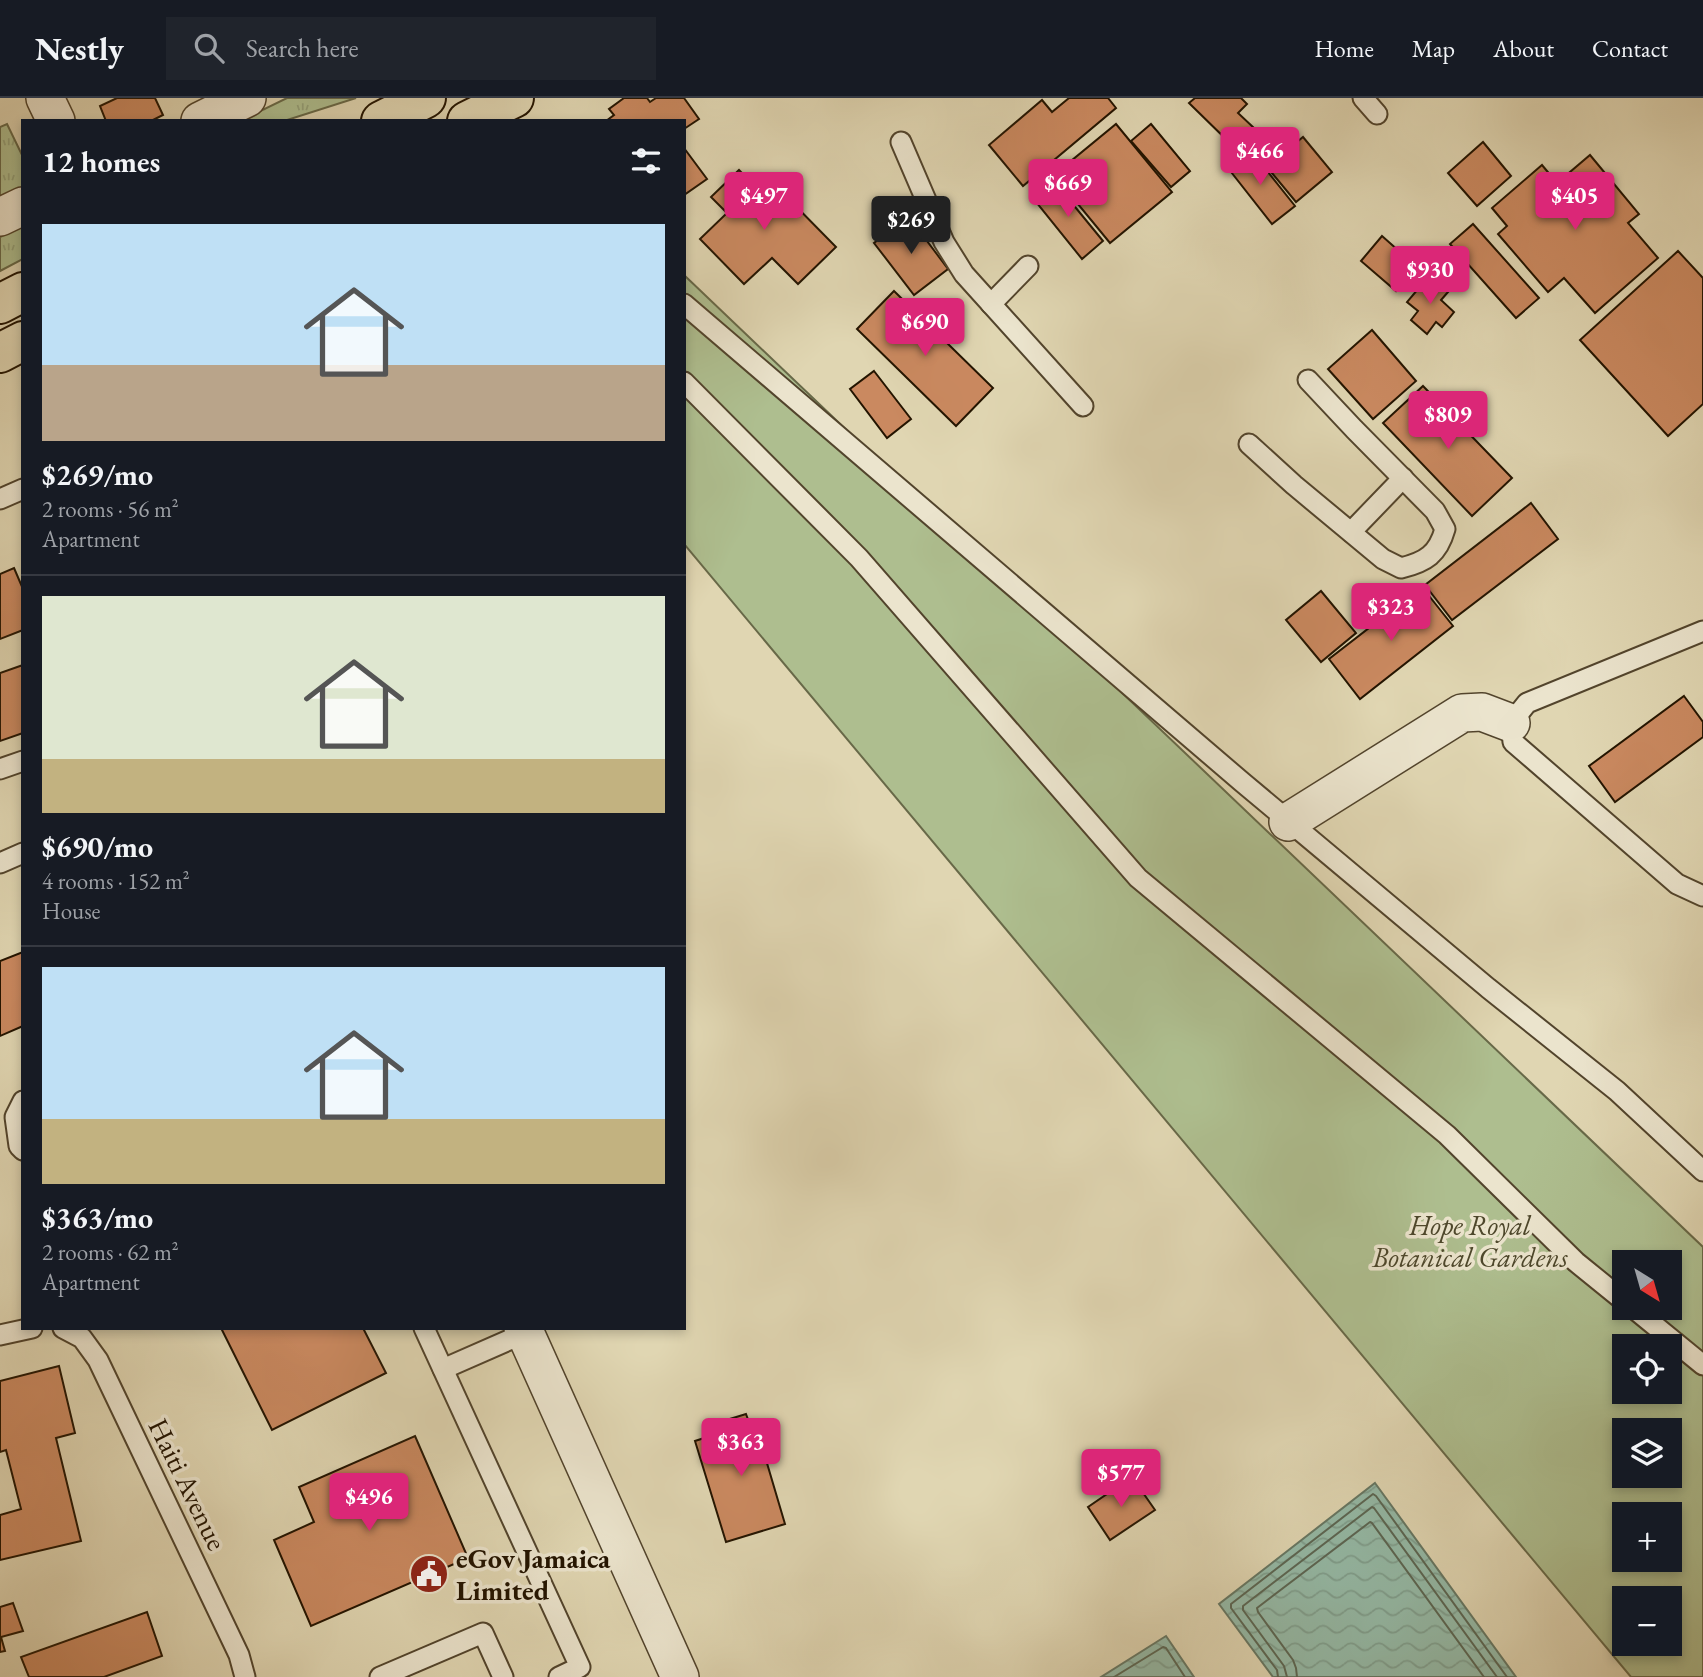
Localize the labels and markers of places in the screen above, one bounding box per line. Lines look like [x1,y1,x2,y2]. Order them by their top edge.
pin: $466 [1219,127,1301,187]
pin: $669 [1027,159,1109,219]
pin: $497 [723,172,805,232]
pin: $405 [1534,172,1616,232]
pin: $269 [870,197,952,256]
pin: $930 [1389,246,1471,306]
pin: $690 [884,299,966,358]
pin: $809 [1407,392,1489,451]
pin: $323 [1350,584,1432,643]
pin: $363 [700,1418,782,1478]
pin: $577 [1080,1450,1162,1509]
pin: $496 [328,1474,410,1533]
place label: eGov Jamaica Limited [456,1540,611,1608]
public building icon: eGov Jamaica Limited [408,1553,450,1595]

